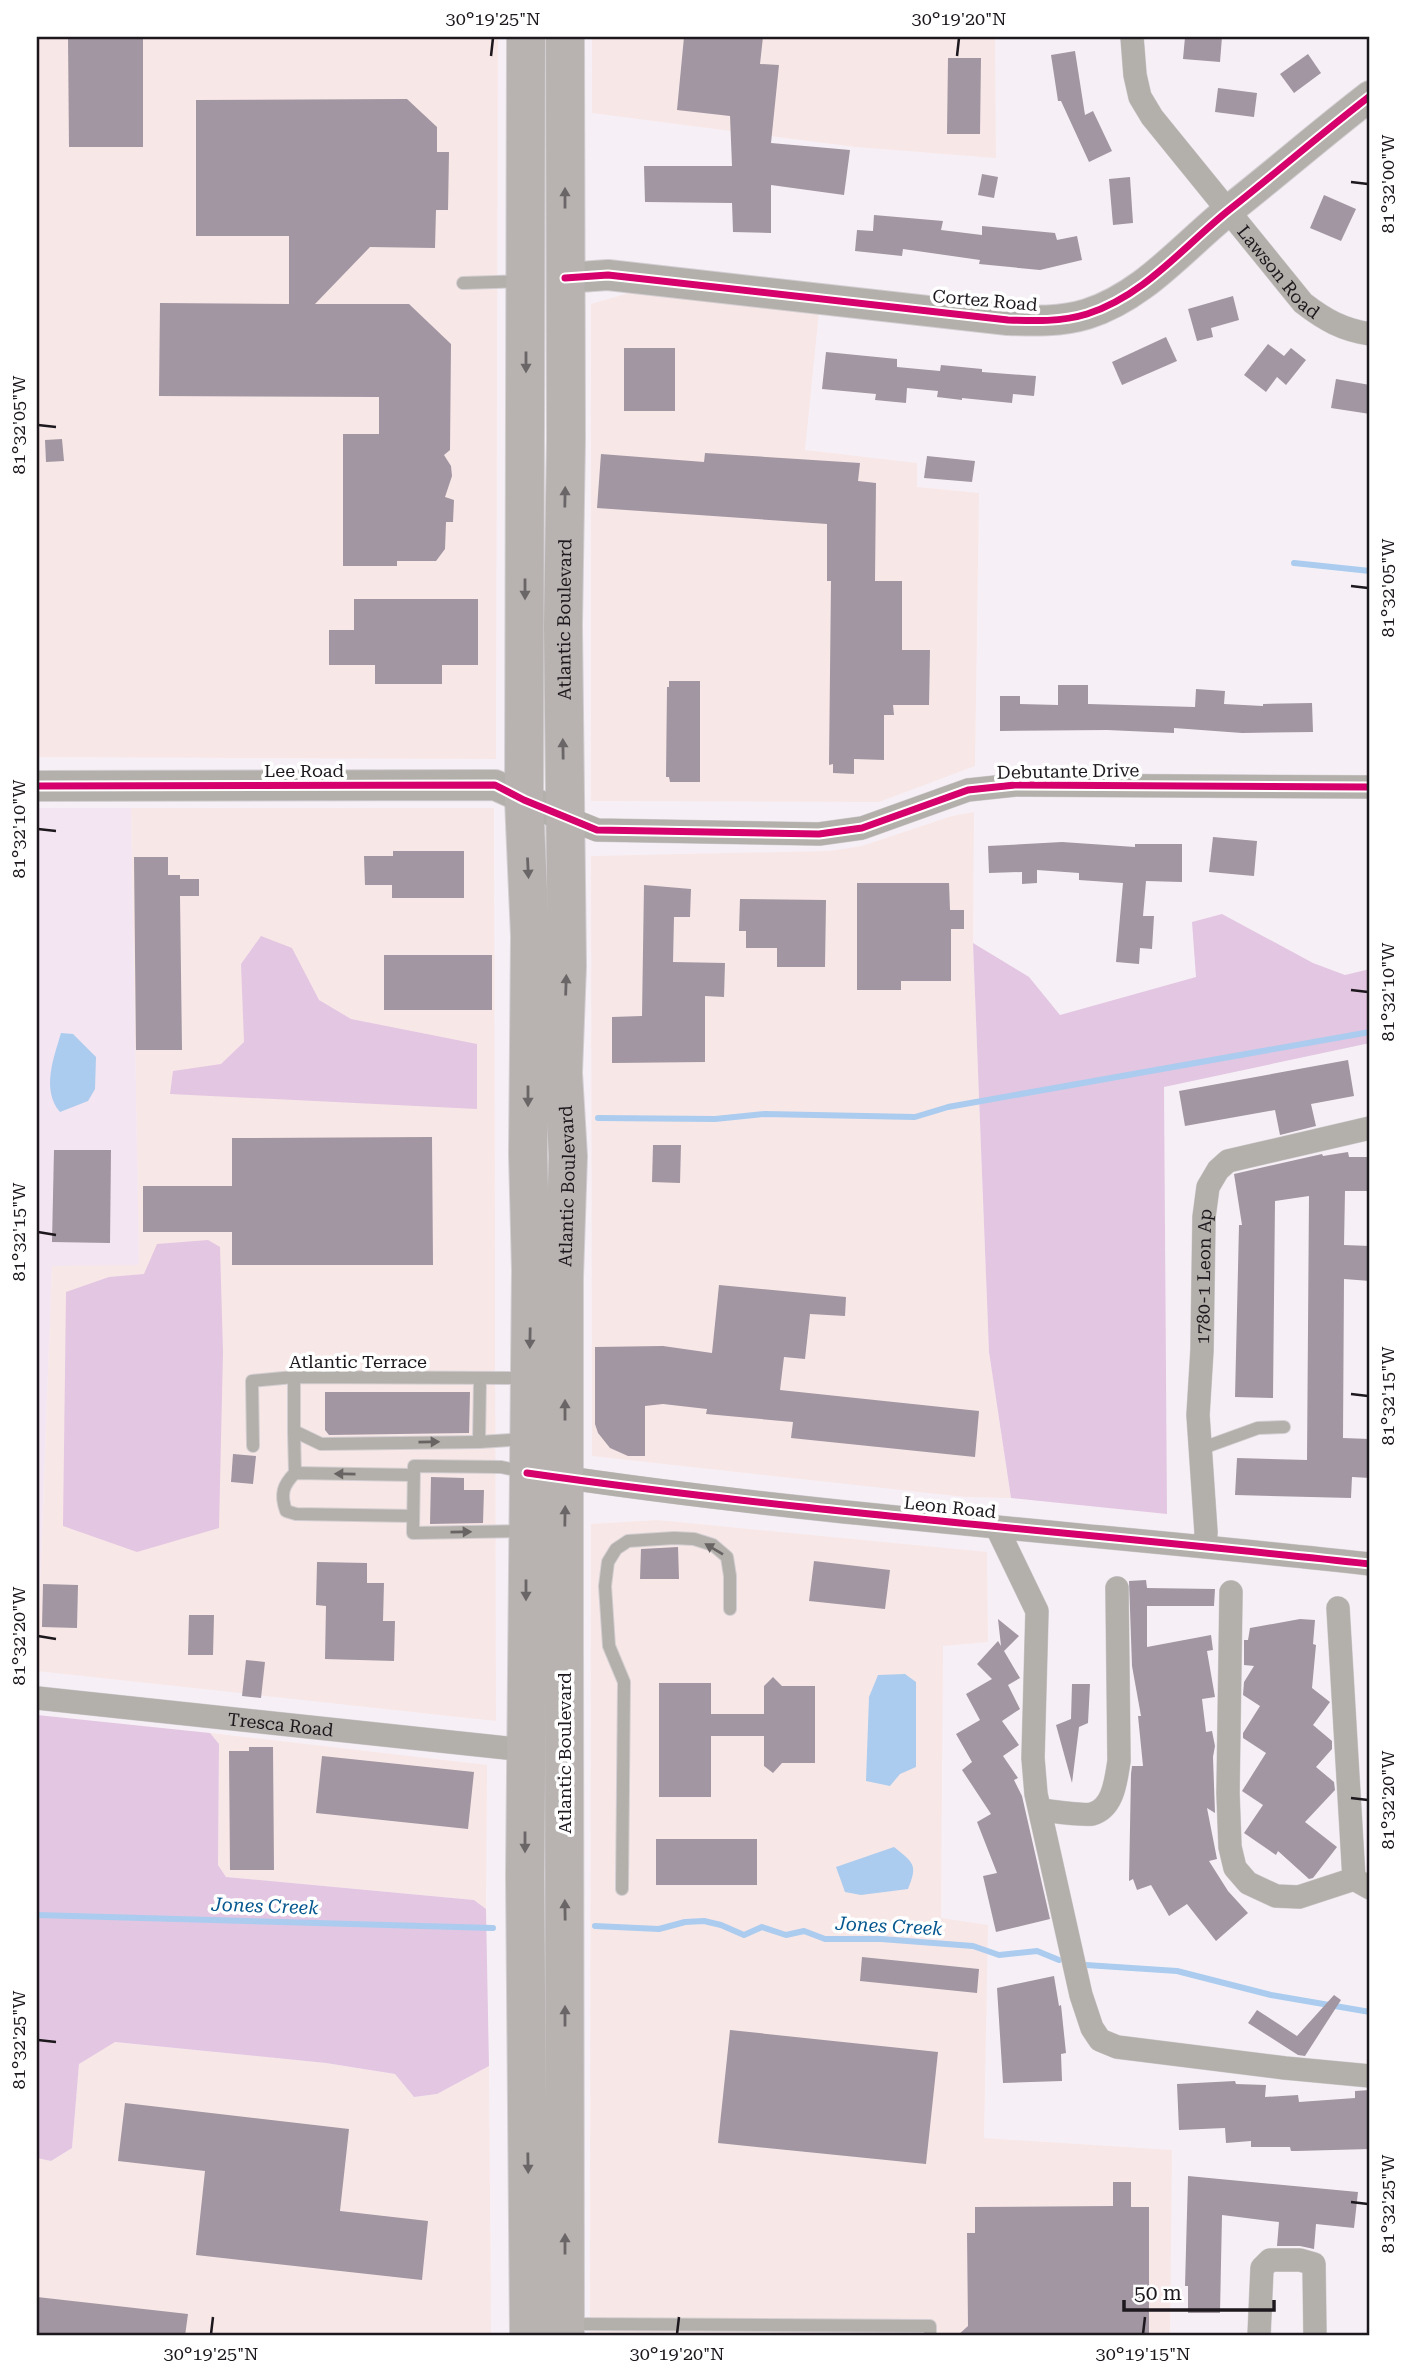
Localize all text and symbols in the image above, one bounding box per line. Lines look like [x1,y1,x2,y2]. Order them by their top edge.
text: 30°19'25"N [446,8,540,29]
text: 30°19'20"N [912,8,1006,29]
text: 81°32'00"W [1377,134,1398,233]
one-way arrow [559,186,571,208]
street label: Lawson Road [1234,221,1324,323]
street label: Cortez Road [932,285,1039,315]
one-way arrow [520,351,531,373]
text: 81°32'05"W [8,375,29,474]
one-way arrow [559,485,571,507]
street label: Atlantic Boulevard [552,538,575,700]
text: 81°32'05"W [1377,538,1398,637]
one-way arrow [519,578,531,600]
one-way arrow [558,737,569,759]
street label: Debutante Drive [997,759,1140,783]
street label: Lee Road [264,760,344,781]
text: 81°32'10"W [8,779,29,878]
one-way arrow [522,857,533,879]
text: 81°32'10"W [1377,942,1398,1041]
one-way arrow [561,974,572,996]
one-way arrow [522,1085,534,1107]
street label: Atlantic Boulevard [554,1104,579,1267]
text: 81°32'15"W [8,1182,29,1281]
street label: 1780-1 Leon Ap [1192,1207,1216,1344]
one-way arrow [524,1328,535,1350]
text: 81°32'15"W [1377,1346,1398,1445]
street label: Atlantic Terrace [289,1351,427,1372]
one-way arrow [559,1399,571,1421]
one-way arrow [418,1437,440,1448]
one-way arrow [334,1468,356,1480]
street label: Leon Road [903,1492,998,1522]
one-way arrow [559,1504,571,1526]
one-way arrow [451,1526,473,1538]
one-way arrow [704,1543,724,1556]
one-way arrow [520,1579,532,1601]
text: 81°32'20"W [8,1586,29,1685]
street label: Atlantic Boulevard [554,1672,575,1834]
street label: Tresca Road [227,1708,335,1740]
text: 81°32'20"W [1377,1750,1398,1849]
one-way arrow [519,1831,531,1853]
water label: Jones Creek [210,1893,320,1919]
one-way arrow [559,1899,571,1921]
water label: Jones Creek [834,1912,944,1940]
text: 81°32'25"W [8,1990,29,2089]
one-way arrow [559,2005,571,2027]
one-way arrow [523,2153,534,2175]
text: 81°32'25"W [1377,2154,1398,2253]
one-way arrow [559,2232,571,2254]
scale bar [1124,2268,1274,2312]
text: 50 m [1134,2281,1182,2305]
text: 30°19'25"N [164,2343,258,2364]
text: 30°19'20"N [630,2343,724,2364]
text: 30°19'15"N [1096,2343,1190,2364]

